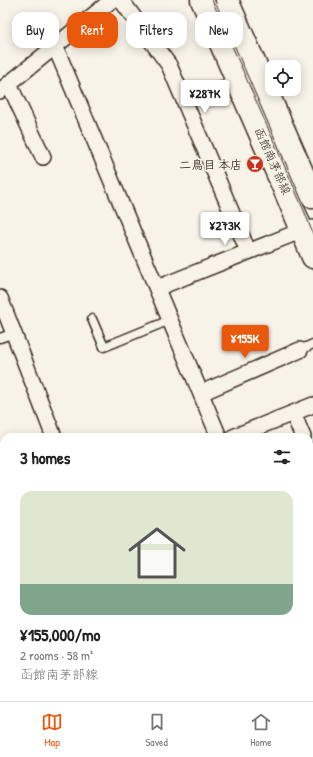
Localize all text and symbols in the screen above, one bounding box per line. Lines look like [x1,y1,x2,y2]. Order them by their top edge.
chip: Buy [12,12,59,48]
chip: Rent [67,12,118,48]
chip: Filters [126,12,187,48]
chip: New [195,12,243,48]
map controls [265,60,301,96]
button: locate [265,60,301,96]
pin: ¥287K [177,80,233,114]
text: ¥287K [190,84,220,102]
street label: 函館南茅部線 [251,125,295,197]
bar icon: 二鳥目 本店 [245,154,265,174]
place label: 二鳥目 本店 [179,156,242,173]
pin: ¥273K [197,212,253,246]
text: ¥273K [209,216,241,234]
pin: ¥155K [217,325,273,359]
text: ¥155K [231,329,259,347]
text: 3 homes [20,446,70,469]
icon: filters [271,446,293,468]
icon: home [121,517,193,589]
text: ¥155,000/mo [20,623,100,646]
text: 2 rooms · 58 m² [20,646,93,664]
text: 函館南茅部線 [20,665,98,683]
tab: Map [41,711,63,749]
tab: Saved [145,711,168,749]
tab: Home [250,711,272,749]

